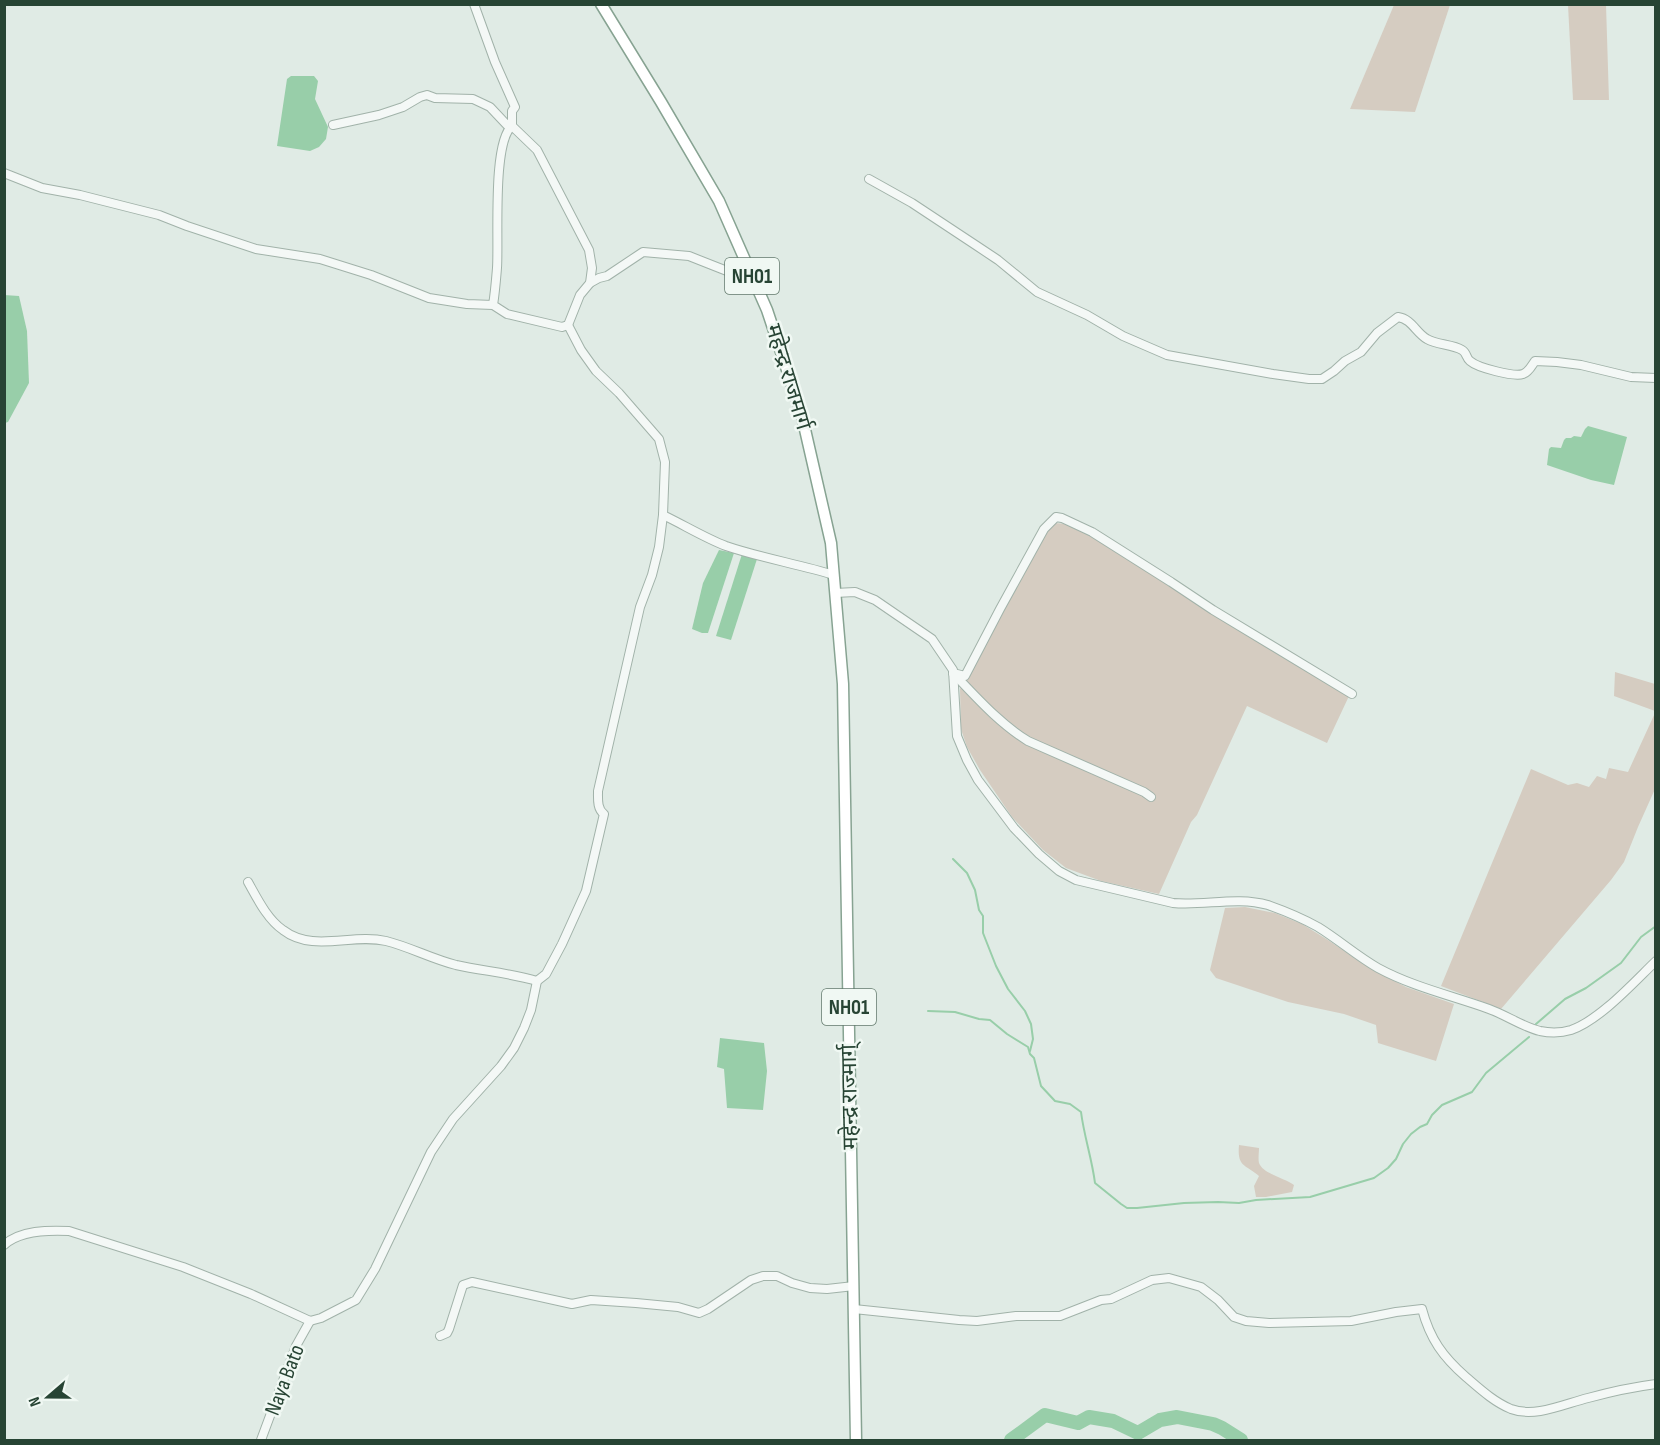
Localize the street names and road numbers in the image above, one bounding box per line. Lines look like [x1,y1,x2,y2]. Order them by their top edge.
road number: NH01 [725,258,779,294]
street label: महेन्द्र राजमार्ग [759,321,818,434]
road number: NH01 [822,989,876,1025]
street label: महेन्द्र राज्मार्ग् [835,1041,864,1150]
street label: Naya Bato [259,1341,311,1419]

